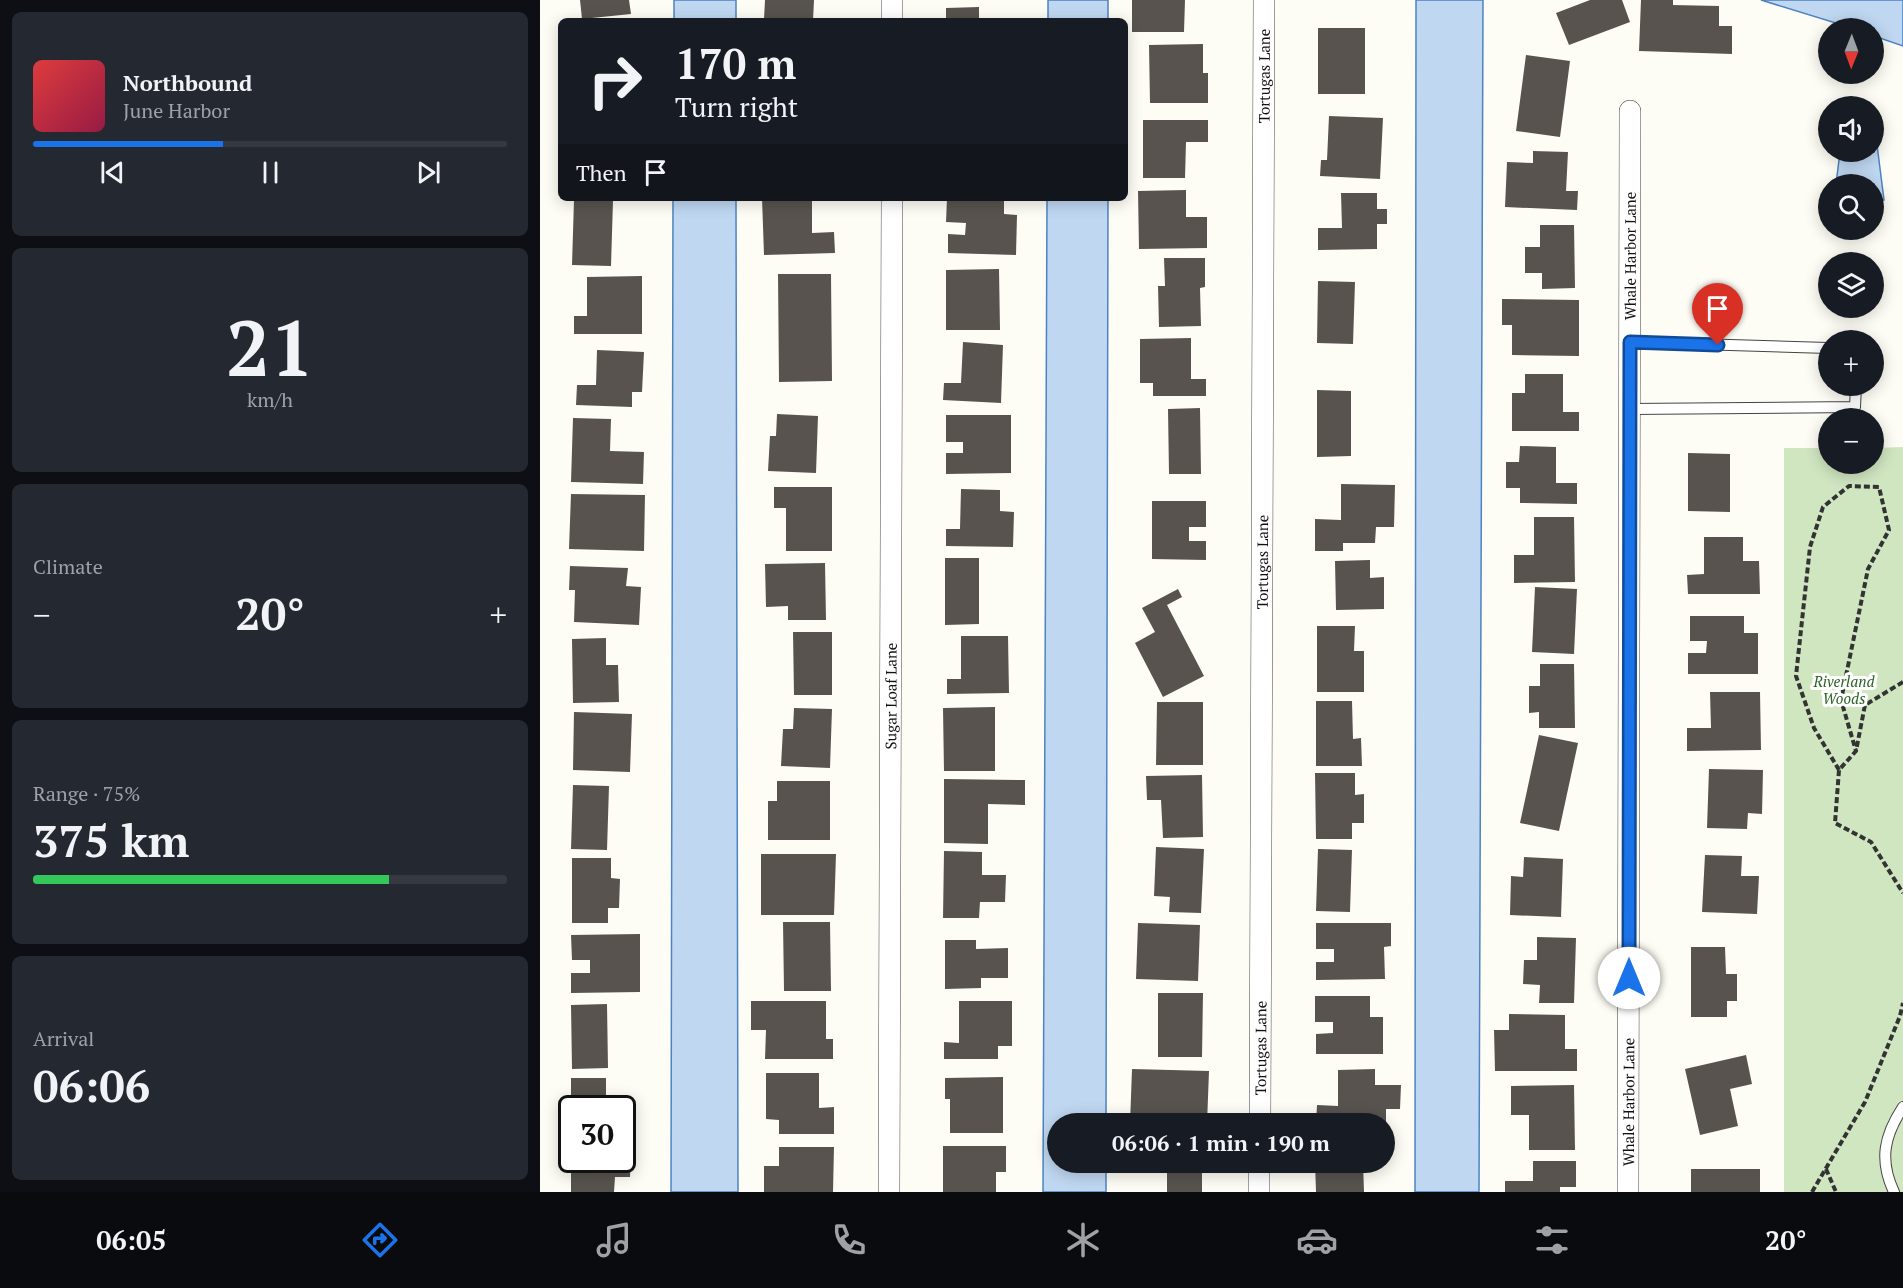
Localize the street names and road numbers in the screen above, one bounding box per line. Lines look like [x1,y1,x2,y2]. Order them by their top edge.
street label: Tortugas Lane [1254,29,1274,123]
street label: Whale Harbor Lane [1620,192,1640,320]
street label: Tortugas Lane [1252,515,1272,609]
street label: Sugar Loaf Lane [880,643,901,749]
street label: Tortugas Lane [1250,1001,1270,1095]
street label: Whale Harbor Lane [1618,1038,1638,1166]

